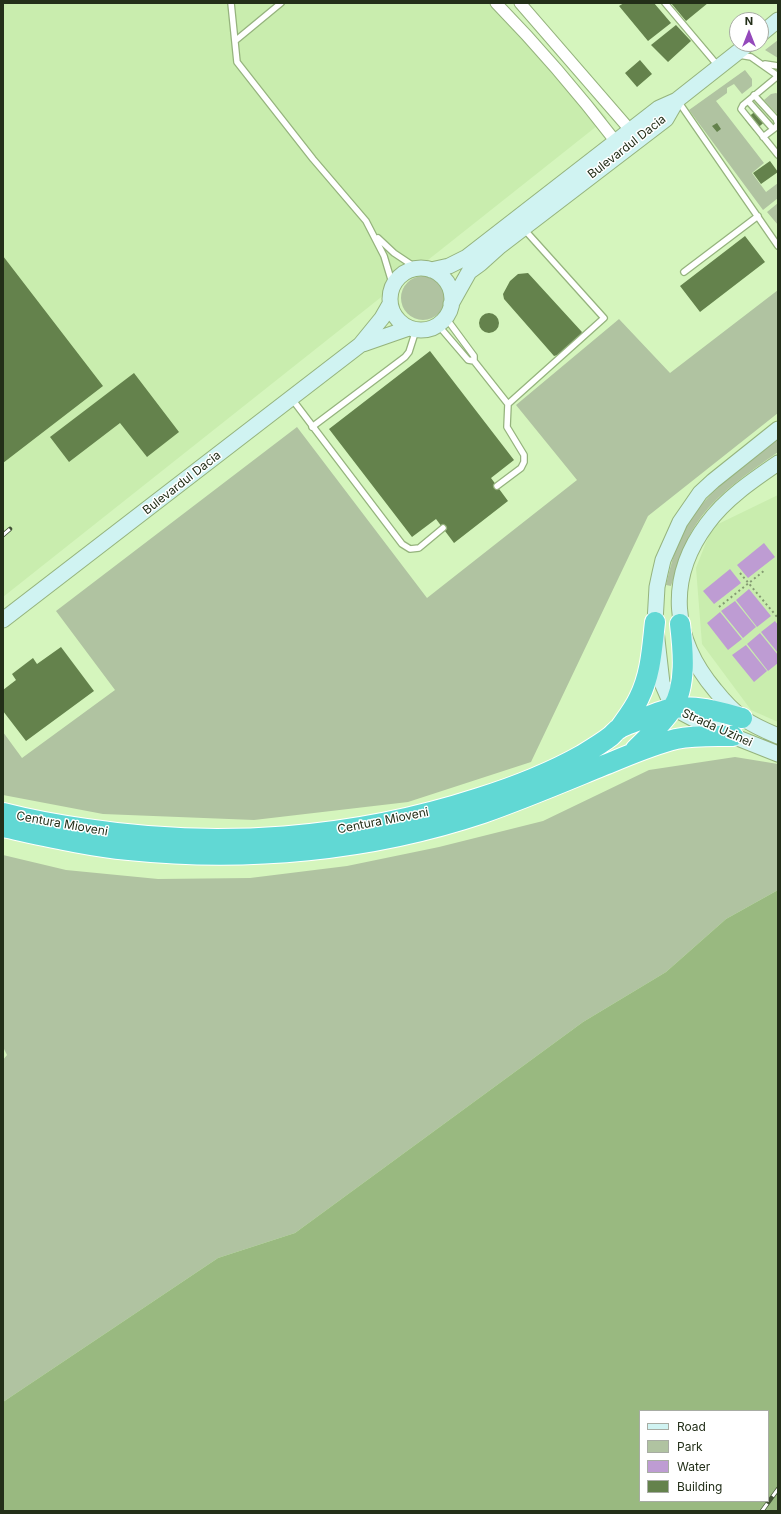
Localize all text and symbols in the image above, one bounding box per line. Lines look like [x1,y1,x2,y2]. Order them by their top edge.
north arrow [729,12,769,52]
text: N [745,14,753,28]
street label: Bulevardul Dacia [585,112,669,182]
street label: Bulevardul Dacia [140,448,224,518]
street label: Strada Uzinei [679,706,755,750]
street label: Centura Mioveni [336,805,430,837]
street label: Centura Mioveni [15,809,109,839]
legend [639,1410,769,1502]
text: Road [677,1419,706,1434]
text: Park [677,1439,703,1454]
text: Water [677,1459,710,1474]
text: Building [677,1479,722,1494]

